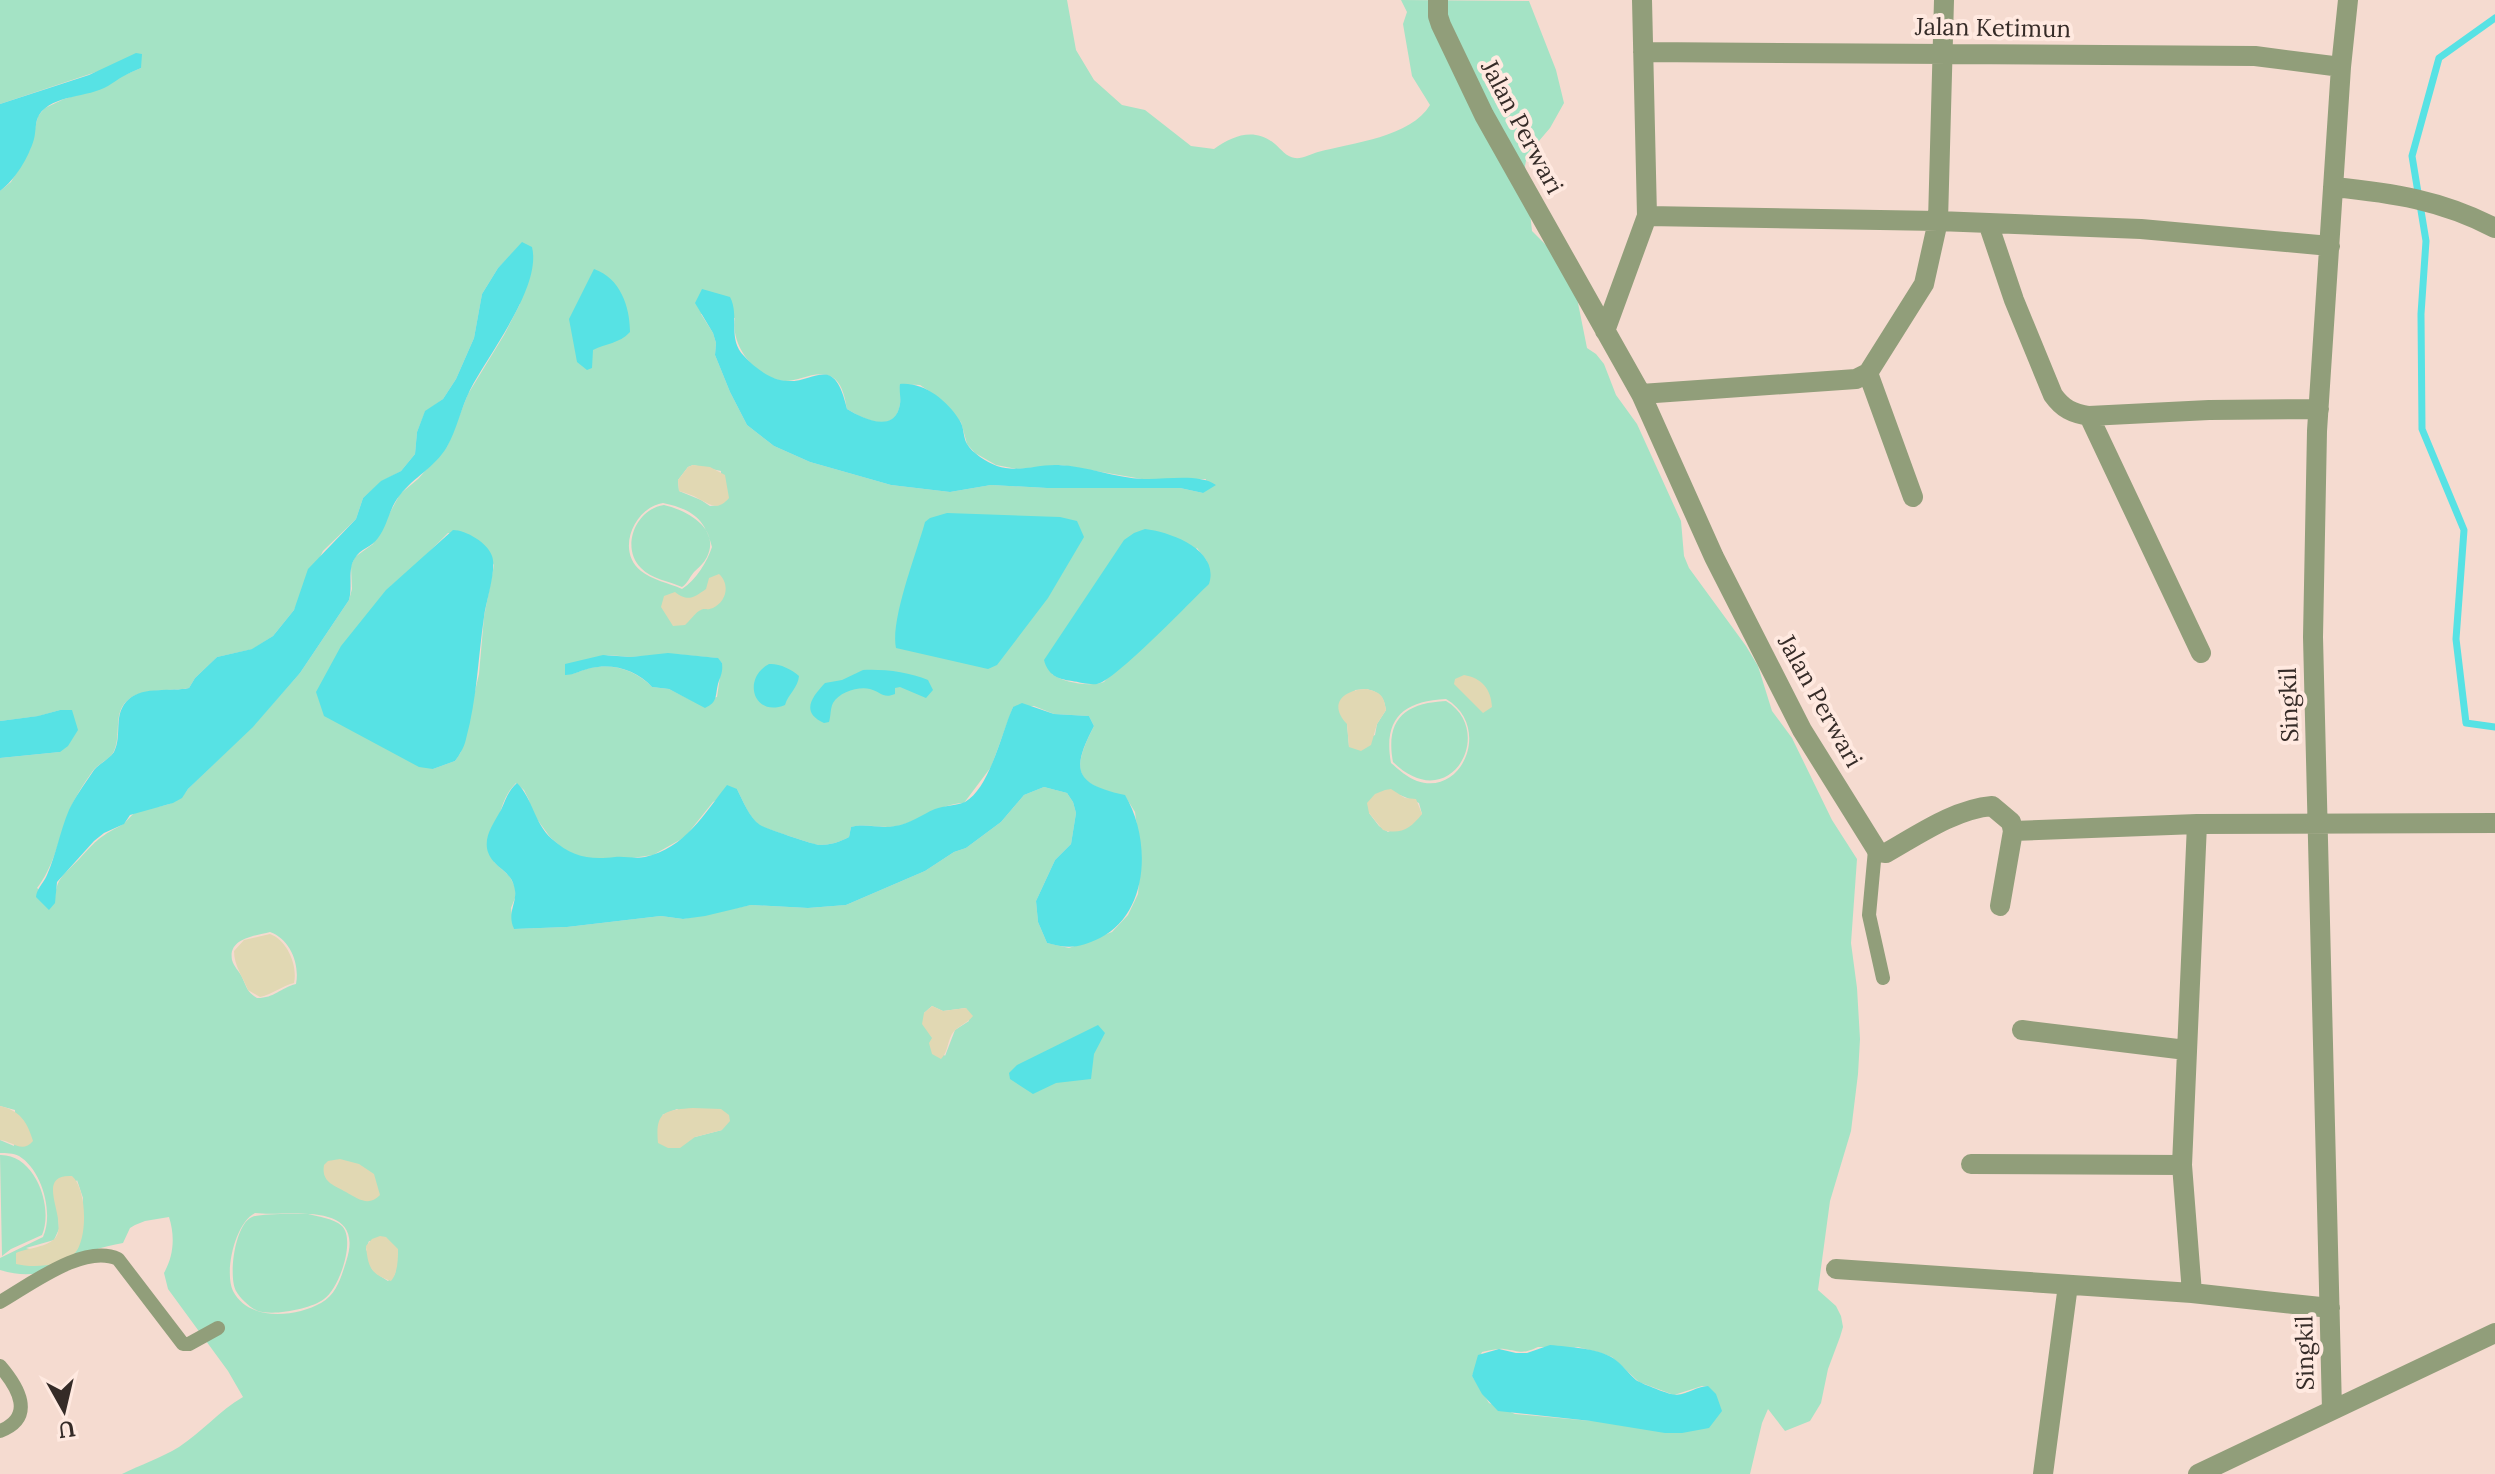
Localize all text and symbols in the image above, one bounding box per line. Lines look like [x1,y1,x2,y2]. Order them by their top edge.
street label: Jalan Ketimun [1914,11,2071,44]
street label: Jalan Perwari [1474,54,1571,199]
street label: Jalan Perwari [1771,628,1870,773]
street label: Singkil [2272,667,2305,743]
street label: Singkil [2288,1315,2321,1391]
north arrow [24,1370,104,1450]
text: U [56,1415,77,1445]

